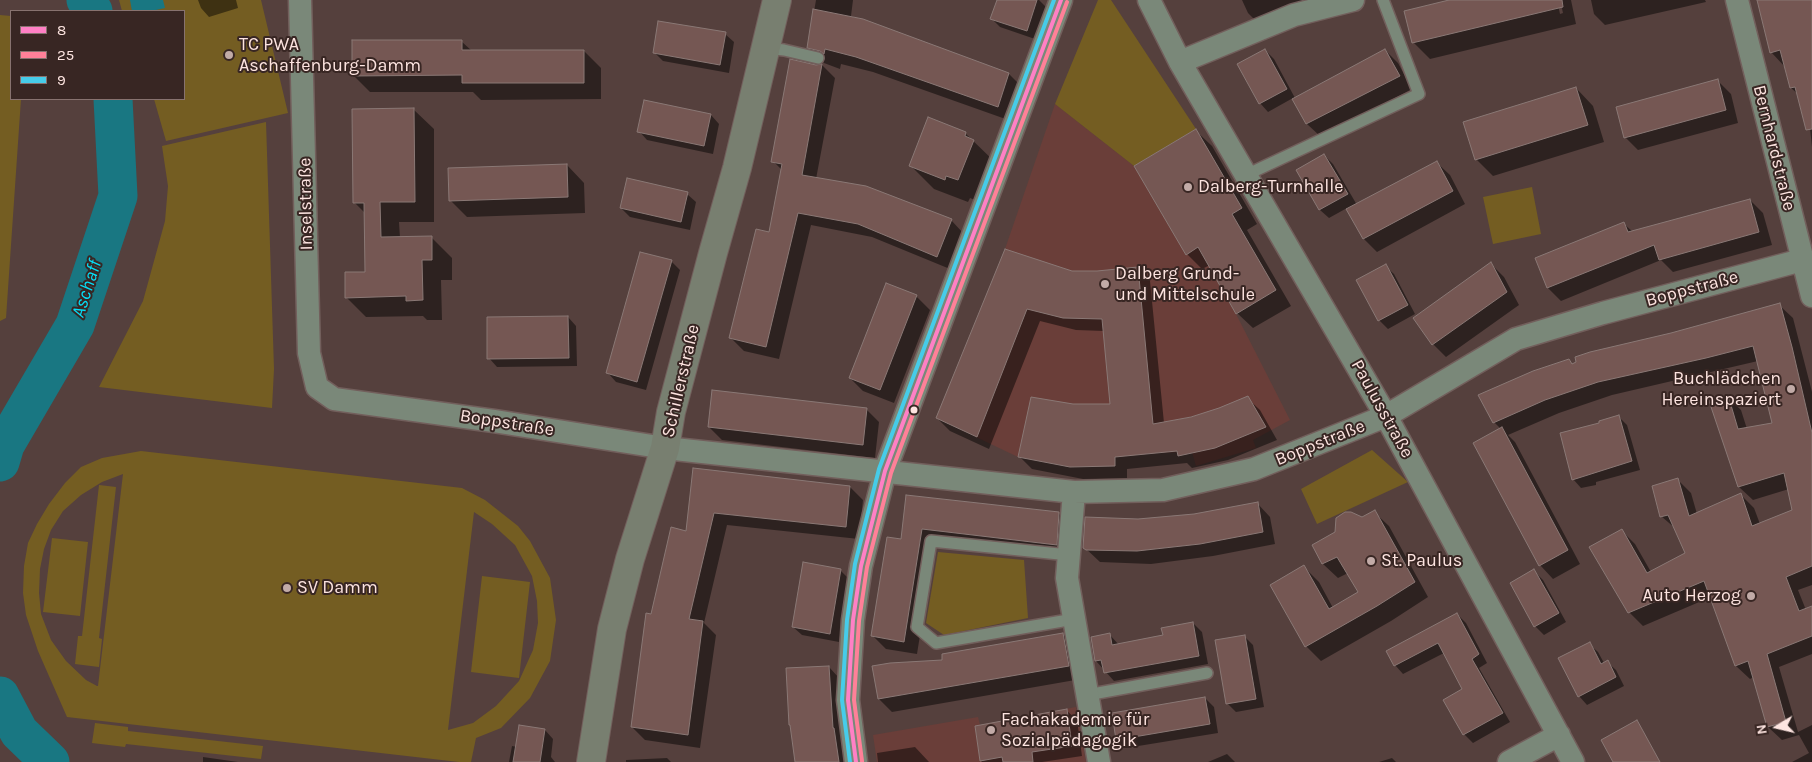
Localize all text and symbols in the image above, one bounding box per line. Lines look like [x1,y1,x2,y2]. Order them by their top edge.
legend [10,10,185,100]
text: 8 [57,21,66,39]
place label: TC PWA Aschaffenburg-Damm [239,34,421,76]
text: 25 [57,46,74,64]
marker: TC PWA Aschaffenburg-Damm [223,49,235,61]
text: 9 [57,71,66,89]
street label: Bernhardstraße [1748,83,1800,213]
street label: Inselstraße [294,158,318,250]
place label: Dalberg-Turnhalle [1198,176,1344,198]
marker: Dalberg-Turnhalle [1182,181,1194,193]
water label: Aschaff [67,257,107,321]
place label: Dalberg Grund- und Mittelschule [1115,263,1255,306]
street label: Boppstraße [1643,266,1741,312]
marker: Dalberg Grund- und Mittelschule [1099,278,1111,290]
street label: Schillerstraße [658,322,704,440]
street label: Paulusstraße [1346,356,1418,462]
place label: Buchlädchen Hereinspaziert [1661,368,1781,410]
marker: Buchlädchen Hereinspaziert [1785,383,1797,395]
street label: Boppstraße [458,405,556,441]
unlabelled marker [909,405,919,415]
street label: Boppstraße [1272,415,1368,471]
place label: St. Paulus [1381,550,1462,572]
marker: St. Paulus [1365,555,1377,567]
place label: SV Damm [297,577,378,599]
marker: SV Damm [281,582,293,594]
place label: Auto Herzog [1643,585,1741,607]
marker: Auto Herzog [1745,590,1757,602]
north arrow [1752,702,1802,752]
place label: Fachakademie für Sozialpädagogik [1001,709,1149,752]
text: N [1753,723,1771,736]
marker: Fachakademie für Sozialpädagogik [985,724,997,736]

